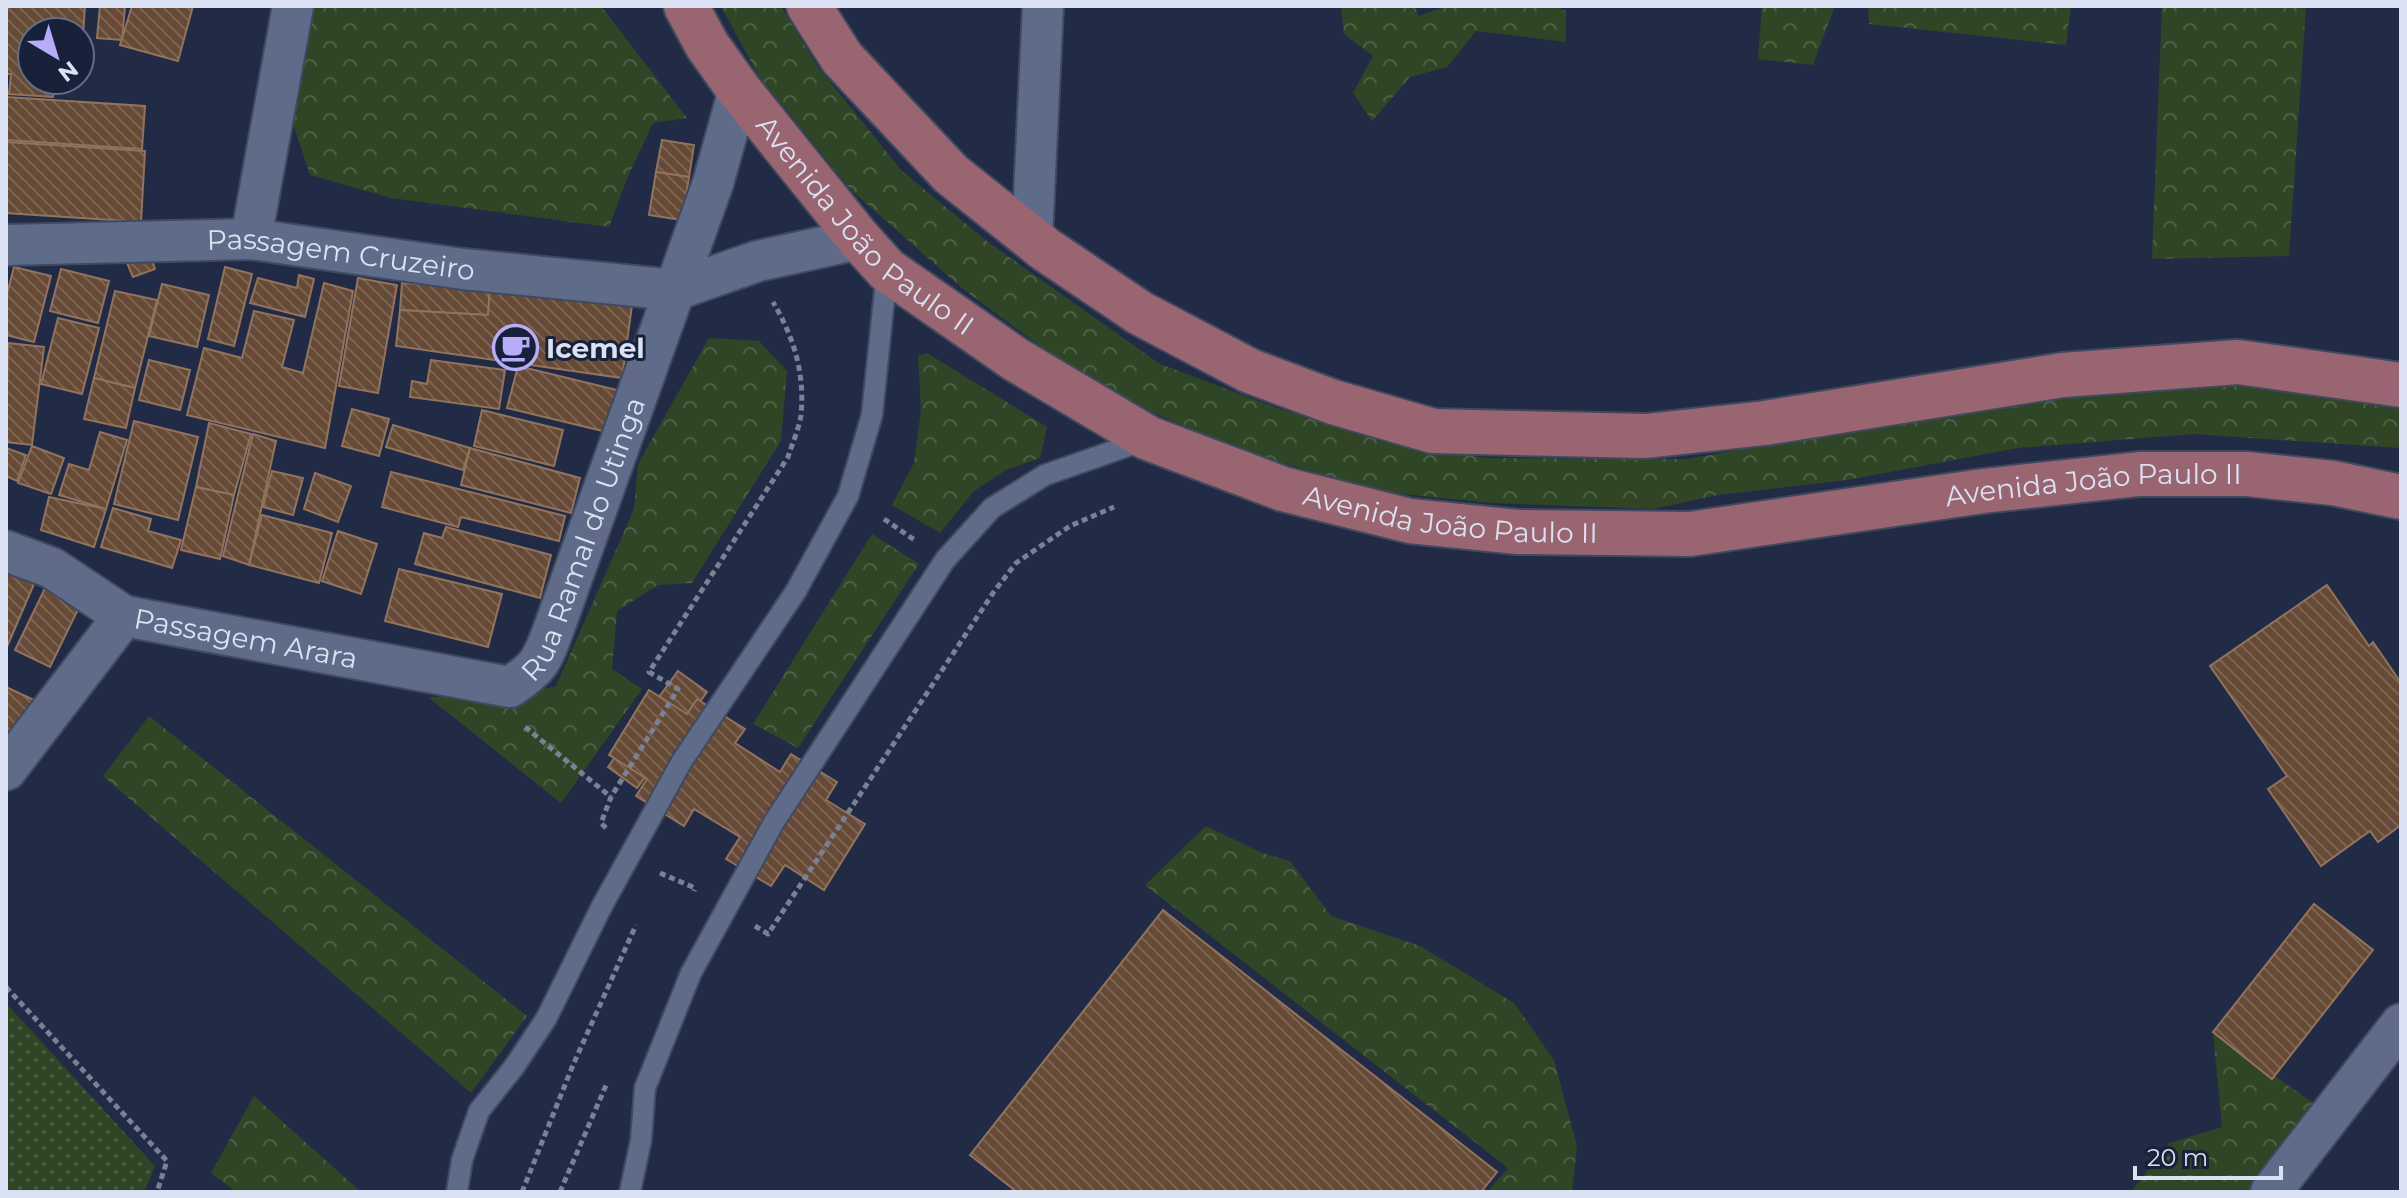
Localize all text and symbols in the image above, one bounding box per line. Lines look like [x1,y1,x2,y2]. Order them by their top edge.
north arrow [16,16,96,96]
text: N [53,55,83,87]
street label: Avenida João Paulo II [749,109,981,342]
street label: Passagem Cruzeiro [206,222,477,287]
cafe icon: Icemel [491,324,539,372]
place label: Icemel [546,331,645,365]
street label: Rua Ramal do Utinga [514,393,652,688]
street label: Avenida João Paulo II [1943,457,2242,513]
street label: Avenida João Paulo II [1300,478,1598,550]
street label: Passagem Arara [131,601,360,676]
scale bar [2135,1130,2281,1180]
text: 20 m [2147,1143,2208,1172]

